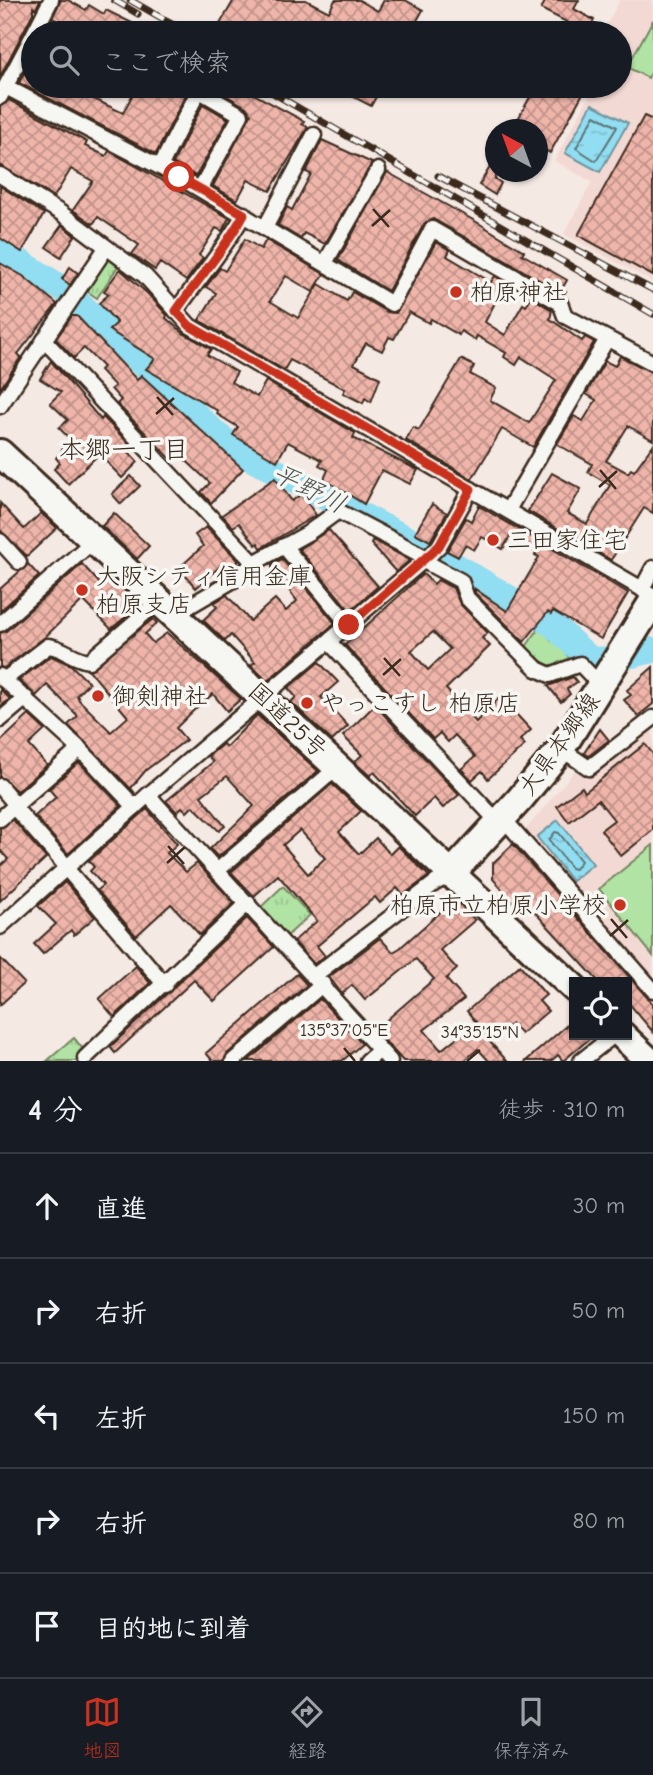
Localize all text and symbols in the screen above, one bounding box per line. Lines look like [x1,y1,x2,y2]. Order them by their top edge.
search box [21,21,632,98]
icon: search [45,41,83,79]
text: ここで検索 [101,48,231,78]
north arrow [485,119,548,182]
route start [163,161,194,192]
place label: 柏原神社 [470,278,566,306]
marker: 柏原神社 [448,284,464,300]
district label: 本郷一丁目 [59,435,189,465]
water label: 平野川 [267,458,351,520]
place label: 三田家住宅 [507,526,627,554]
marker: 三田家住宅 [485,532,501,548]
place label: 大阪シティ信用金庫 柏原支店 [96,562,312,618]
marker: 大阪シティ信用金庫 柏原支店 [74,582,90,598]
route end [333,609,364,640]
street label: 国道25号 [243,676,333,764]
place label: 御剣神社 [112,682,208,710]
street label: 大県本郷線 [512,687,606,801]
marker: 御剣神社 [90,688,106,704]
place label: やっこすし 柏原店 [321,689,521,717]
marker: やっこすし 柏原店 [299,695,315,711]
place label: 柏原市立柏原小学校 [390,891,606,919]
marker: 柏原市立柏原小学校 [612,897,628,913]
map controls [569,977,632,1040]
button: locate [569,977,632,1040]
text: 135°37'05"E [300,1020,388,1041]
text: 34°35'15"N [441,1022,519,1043]
text: 4 分 [28,1093,83,1128]
text: 徒歩 · 310 m [498,1096,625,1123]
icon: ahead [28,1187,66,1225]
text: 30 m [573,1192,625,1219]
text: 直進 [95,1194,147,1224]
icon: right [28,1292,66,1330]
text: 50 m [572,1297,625,1324]
text: 右折 [95,1299,147,1329]
icon: left [28,1397,66,1435]
text: 150 m [563,1402,625,1429]
text: 左折 [95,1404,147,1434]
icon: right [28,1502,66,1540]
text: 80 m [572,1507,625,1534]
text: 右折 [95,1509,147,1539]
icon: arrive [28,1607,66,1645]
text: 目的地に到着 [95,1614,251,1644]
tab: 地図 [83,1693,122,1762]
tab: 経路 [288,1693,327,1762]
tab: 保存済み [493,1693,570,1762]

